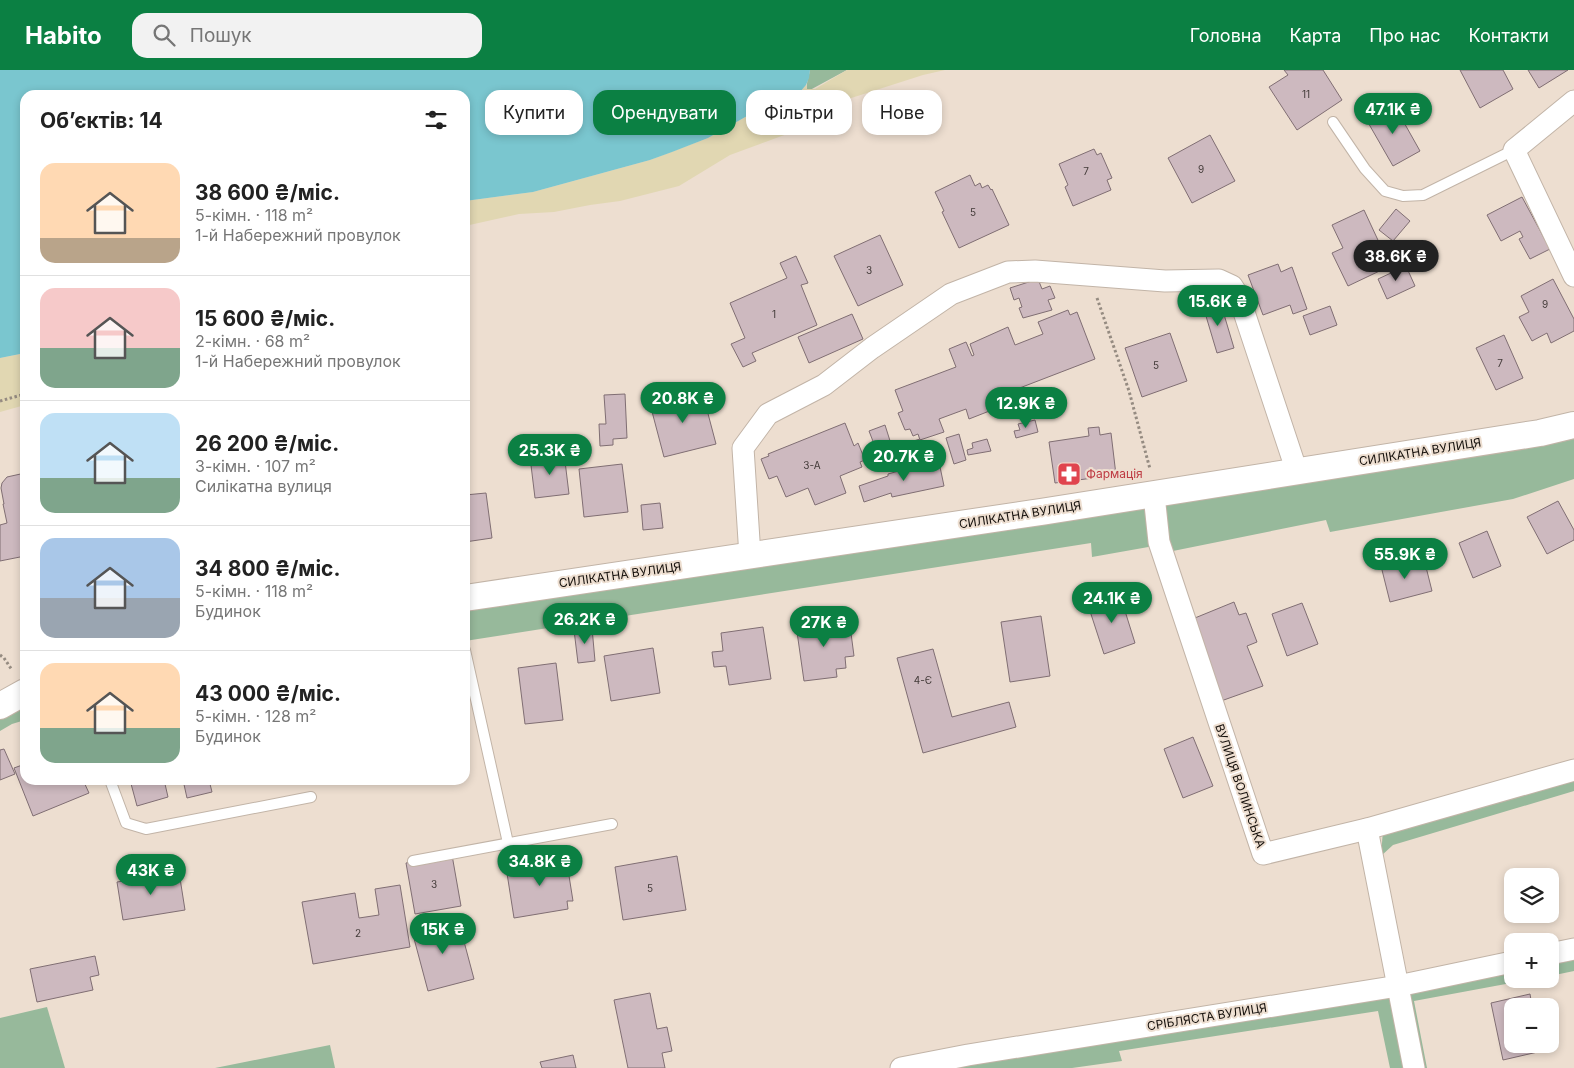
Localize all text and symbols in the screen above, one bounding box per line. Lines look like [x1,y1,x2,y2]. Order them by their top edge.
search box [132,13,482,58]
text: Habito [25,21,102,50]
icon: search [150,21,178,49]
text: Пошук [190,24,252,47]
text: Головна [1190,25,1262,46]
text: Карта [1290,25,1341,46]
text: Про нас [1369,25,1441,46]
text: Контакти [1469,25,1549,46]
house number: 11 [1302,88,1310,100]
chip: Купити [485,90,583,135]
chip: Орендувати [593,90,736,135]
chip: Фільтри [746,90,852,135]
chip: Нове [862,90,942,135]
pin: 47.1K ₴ [1347,92,1439,135]
text: 47.1K ₴ [1365,99,1421,119]
icon: filters [422,106,450,134]
text: Об’єктів: 14 [40,108,163,133]
house number: 9 [1198,163,1204,175]
house number: 7 [1083,165,1089,177]
text: 38 600 ₴/міс. [195,180,340,205]
icon: home [80,183,140,243]
text: 5-кімн. · 118 m² [195,205,313,225]
house number: 5 [970,206,976,218]
text: 1-й Набережний провулок [195,225,401,245]
pin: 38.6K ₴ [1350,240,1442,282]
text: 38.6K ₴ [1365,246,1427,266]
house number: 3 [866,264,872,276]
pin: 15.6K ₴ [1172,284,1264,327]
text: 15.6K ₴ [1188,291,1248,311]
house number: 9 [1542,298,1548,310]
text: 15 600 ₴/міс. [195,306,335,331]
icon: home [80,308,140,368]
house number: 1 [772,308,776,320]
text: 2-кімн. · 68 m² [195,331,310,351]
text: 1-й Набережний провулок [195,351,401,371]
house number: 7 [1497,357,1503,369]
house number: 5 [1153,359,1159,371]
pin: 20.8K ₴ [637,382,729,424]
pin: 12.9K ₴ [980,386,1072,429]
text: 20.8K ₴ [652,388,714,408]
text: 12.9K ₴ [996,393,1056,413]
text: 26 200 ₴/міс. [195,431,339,456]
icon: home [80,433,140,493]
pin: 25.3K ₴ [504,434,596,476]
street label: СИЛІКАТНА ВУЛИЦЯ [1358,434,1482,469]
text: 25.3K ₴ [519,440,581,460]
pin: 20.7K ₴ [858,440,950,482]
text: 20.7K ₴ [873,446,935,466]
text: 3-кімн. · 107 m² [195,456,316,476]
house number: 3-А [803,459,821,471]
pharmacy icon: Фармація [1056,461,1082,487]
place label: Фармація [1086,466,1143,481]
text: Силікатна вулиця [195,476,332,496]
street label: СИЛІКАТНА ВУЛИЦЯ [958,497,1082,532]
pin: 55.9K ₴ [1359,538,1451,580]
text: 55.9K ₴ [1374,544,1436,564]
text: 34 800 ₴/міс. [195,556,340,581]
icon: home [80,558,140,618]
street label: СИЛІКАТНА ВУЛИЦЯ [558,558,682,591]
text: 5-кімн. · 118 m² [195,581,313,601]
pin: 24.1K ₴ [1066,582,1158,624]
text: 24.1K ₴ [1083,588,1141,608]
text: Будинок [195,601,261,621]
pin: 26.2K ₴ [539,602,631,645]
pin: 27K ₴ [789,606,859,648]
text: 26.2K ₴ [554,609,616,629]
text: 27K ₴ [801,612,847,632]
house number: 4-Є [914,674,932,686]
text: 43 000 ₴/міс. [195,681,341,706]
icon: home [80,683,140,743]
text: 5-кімн. · 128 m² [195,706,316,726]
street label: ВУЛИЦЯ ВОЛИНСЬКА [1212,722,1269,850]
text: Будинок [195,726,261,746]
pin: 34.8K ₴ [494,844,586,887]
text: 34.8K ₴ [508,851,572,871]
pin: 43K ₴ [116,854,186,896]
text: 43K ₴ [127,860,175,880]
map controls [1504,868,1559,1053]
button: layers [1504,868,1559,923]
house number: 3 [431,878,437,890]
house number: 5 [647,882,653,894]
pin: 15K ₴ [408,912,478,955]
text: 15K ₴ [421,919,465,939]
house number: 2 [355,927,361,939]
button: + [1504,933,1559,988]
button: − [1504,998,1559,1053]
street label: СРІБЛЯСТА ВУЛИЦЯ [1146,1000,1268,1033]

